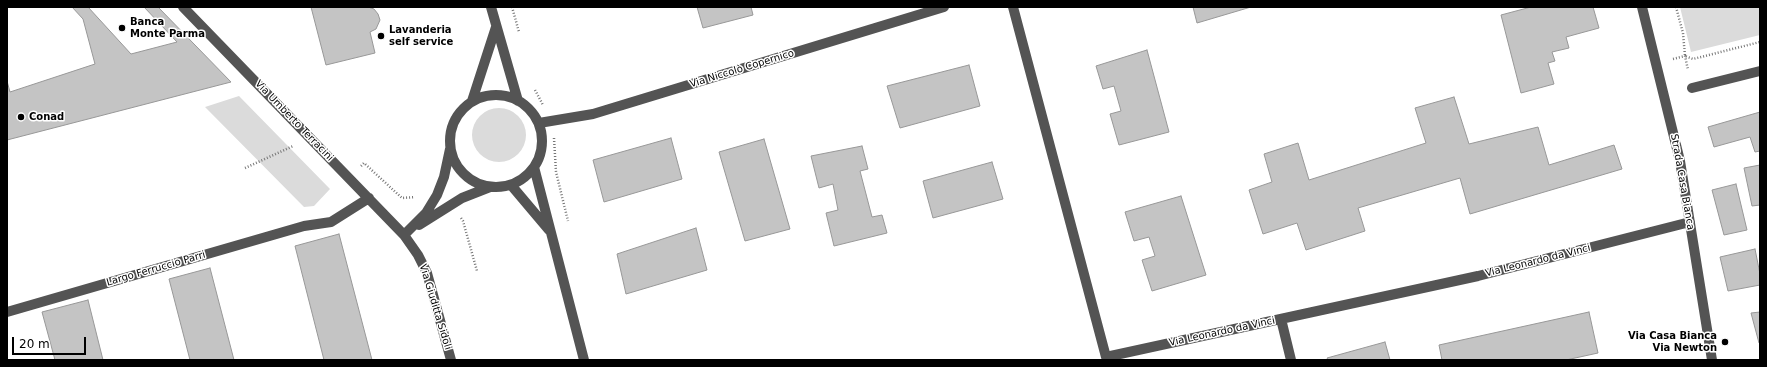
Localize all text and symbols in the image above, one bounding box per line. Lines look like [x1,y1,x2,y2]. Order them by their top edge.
place label: Banca Monte Parma [130,16,205,40]
marker: Banca Monte Parma [117,23,127,33]
place label: Lavanderia self service [389,24,453,48]
marker: Lavanderia self service [376,31,386,41]
street label: Via Niccolò Copernico [688,47,796,91]
street label: Via Umberto Terracini [252,78,336,164]
place label: Conad [29,111,64,123]
marker: Conad [16,112,26,122]
street label: Strada Casa Bianca [1668,133,1696,231]
street label: Via Leonardo da Vinci [1484,242,1592,280]
street label: Largo Ferruccio Parri [105,249,207,289]
street label: Via Giuditta Sidoli [416,263,454,351]
street label: Via Leonardo da Vinci [1168,315,1276,349]
scale bar [14,329,88,355]
place label: Via Casa Bianca Via Newton [1628,330,1717,354]
text: 20 m [19,337,50,351]
marker: Via Casa Bianca Via Newton [1720,337,1730,347]

